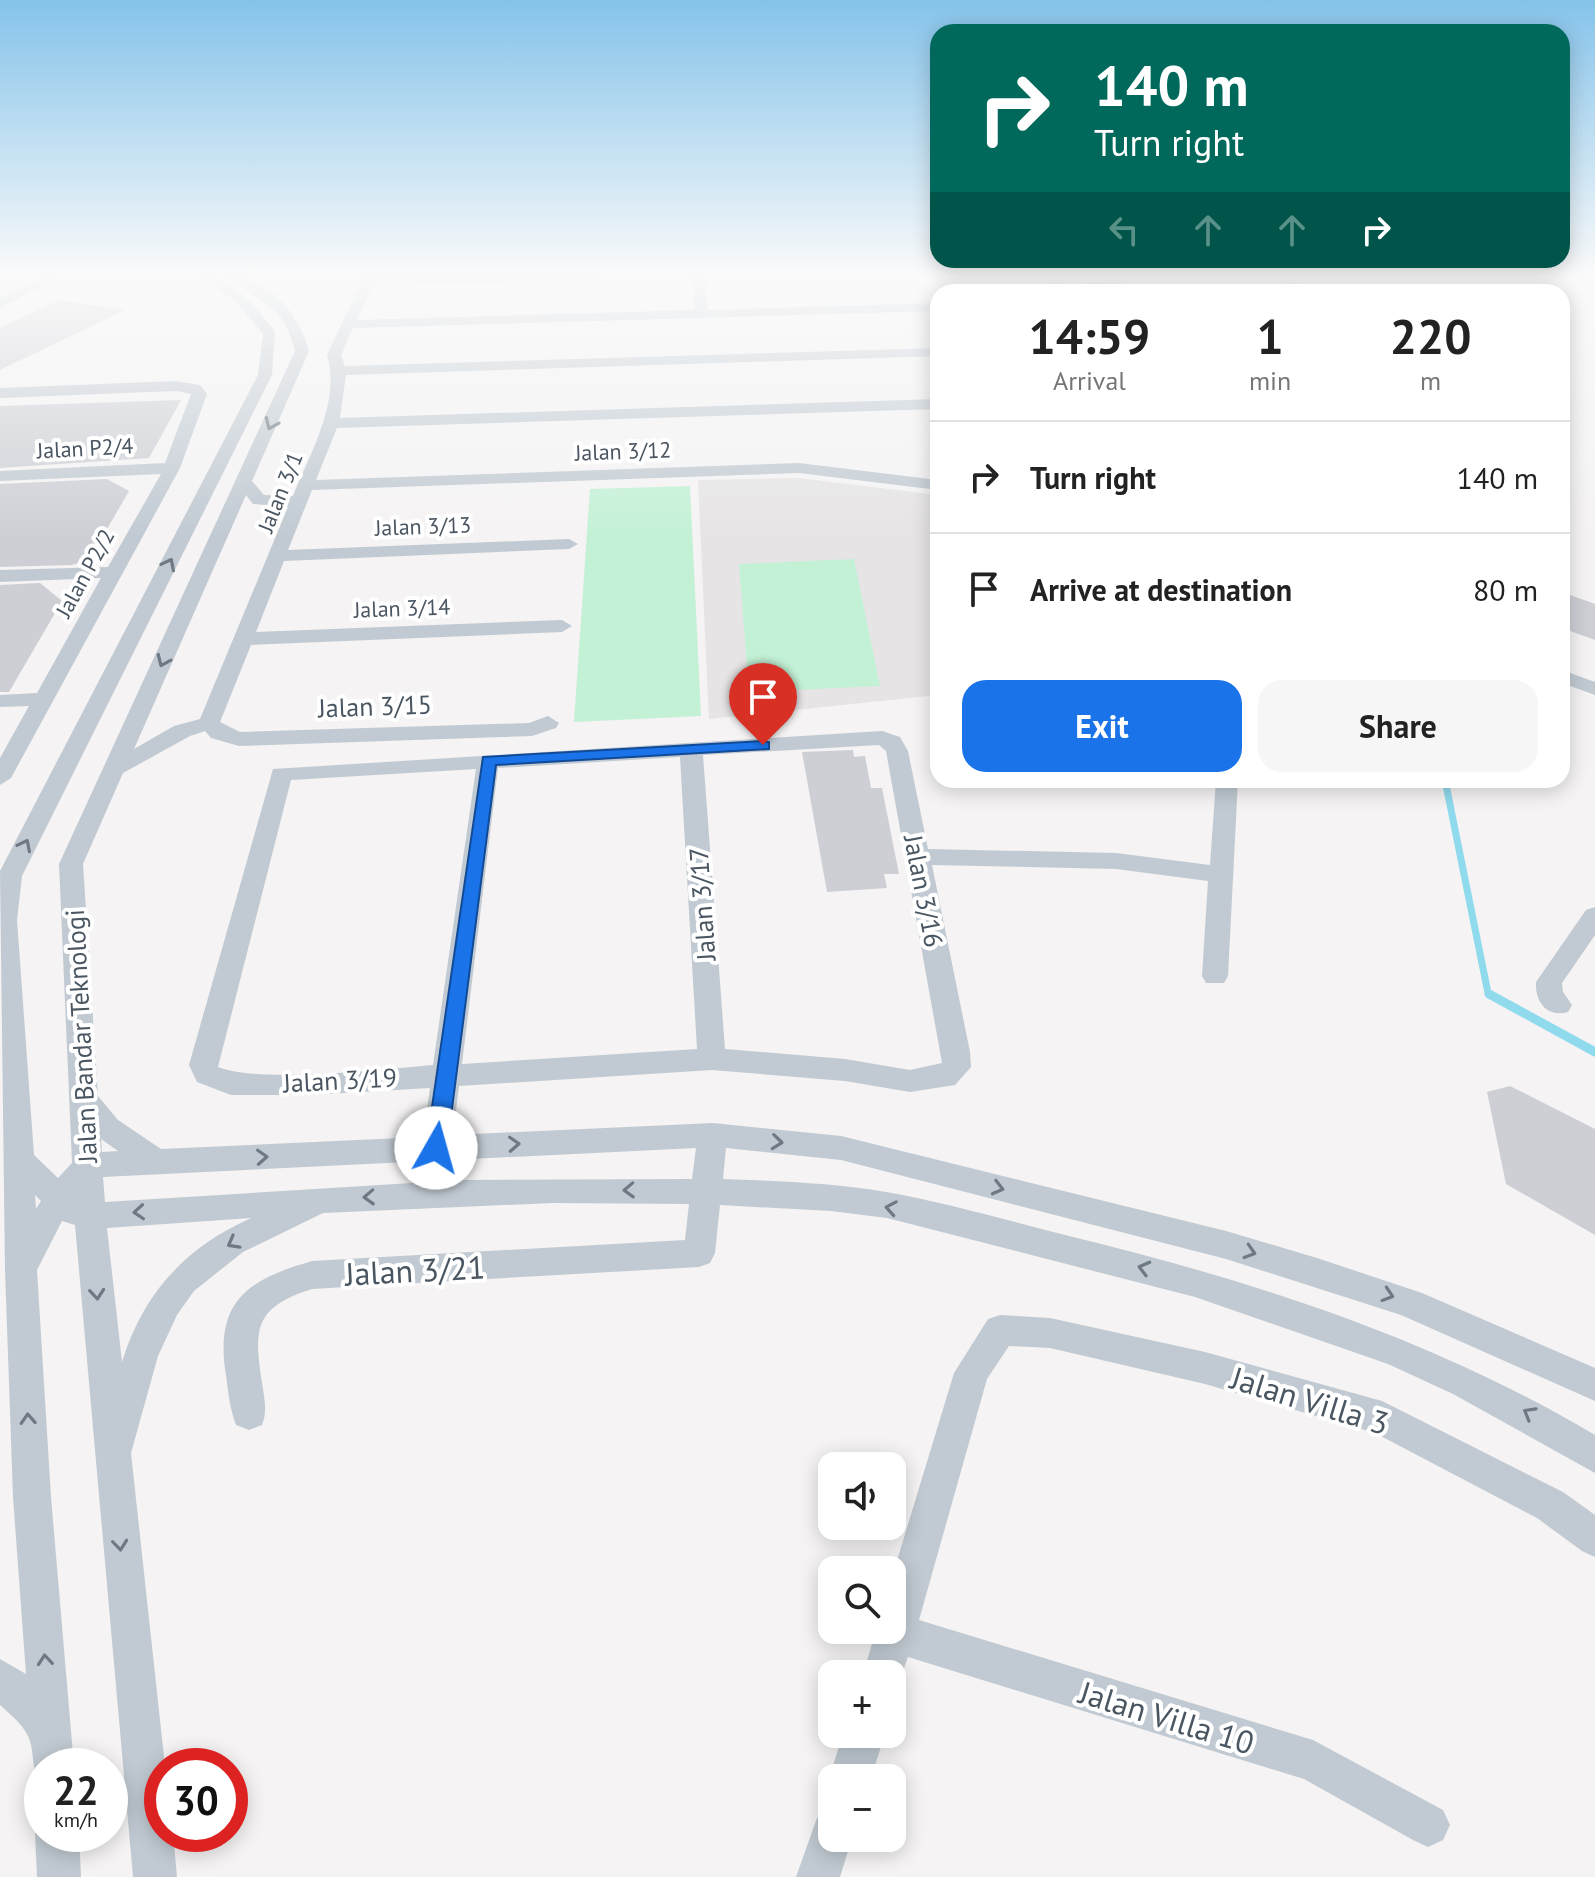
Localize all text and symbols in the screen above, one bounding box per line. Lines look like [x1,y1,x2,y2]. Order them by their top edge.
text: 140 m [1094,49,1249,121]
icon: right [962,56,1066,160]
text: Turn right [1094,119,1244,166]
icon: left [1102,208,1146,252]
icon: ahead [1186,208,1230,252]
icon: ahead [1270,208,1314,252]
icon: right [1354,208,1398,252]
text: 14:59 [1029,305,1150,367]
text: 1 [1256,305,1284,367]
text: 220 [1390,305,1471,367]
text: Arrival [1053,364,1126,397]
text: min [1249,364,1291,397]
text: m [1420,364,1441,397]
one-way arrow [264,416,280,431]
street label: Jalan P2/4 [35,431,134,465]
street label: Jalan 3/12 [573,435,672,467]
street label: Jalan 3/1 [251,448,309,537]
icon: right [962,455,1006,499]
text: Turn right [1030,458,1156,497]
text: 140 m [1457,458,1538,497]
street label: Jalan 3/13 [373,510,472,542]
street label: Jalan P2/2 [49,524,121,623]
one-way arrow [159,557,175,572]
icon: arrive [962,567,1006,611]
text: Arrive at destination [1030,570,1292,609]
text: 80 m [1473,570,1538,609]
street label: Jalan 3/14 [352,592,451,624]
one-way arrow [157,653,173,667]
pin [729,663,797,745]
icon: arrive [741,675,785,719]
button: Exit [962,680,1242,772]
button: Share [1258,680,1538,772]
street label: Jalan 3/15 [317,688,432,725]
street label: Jalan 3/16 [897,831,951,950]
one-way arrow [16,839,31,854]
street label: Jalan 3/17 [682,846,722,963]
street label: Jalan Bandar Teknologi [58,908,104,1165]
street label: Jalan 3/19 [281,1061,398,1100]
position arrow [394,1106,478,1190]
one-way arrow [771,1133,784,1150]
one-way arrow [508,1136,521,1153]
one-way arrow [256,1148,269,1165]
one-way arrow [991,1178,1005,1195]
one-way arrow [622,1182,635,1199]
one-way arrow [362,1189,375,1206]
one-way arrow [884,1201,898,1218]
one-way arrow [132,1203,145,1220]
one-way arrow [227,1233,242,1249]
one-way arrow [1243,1243,1257,1259]
street label: Jalan 3/21 [342,1245,486,1295]
one-way arrow [1137,1261,1151,1278]
one-way arrow [1380,1286,1394,1302]
one-way arrow [88,1287,105,1300]
street label: Jalan Villa 3 [1224,1356,1394,1444]
one-way arrow [1523,1407,1538,1423]
one-way arrow [20,1412,37,1425]
map controls [818,1452,906,1852]
button: sound [818,1452,906,1540]
one-way arrow [111,1539,128,1552]
button: search [818,1556,906,1644]
one-way arrow [37,1653,54,1666]
button: + [818,1660,906,1748]
street label: Jalan Villa 10 [1073,1670,1259,1763]
speed limit sign: 30 [144,1748,248,1852]
text: 22 [53,1764,99,1816]
button: − [818,1764,906,1852]
text: km/h [54,1807,98,1833]

